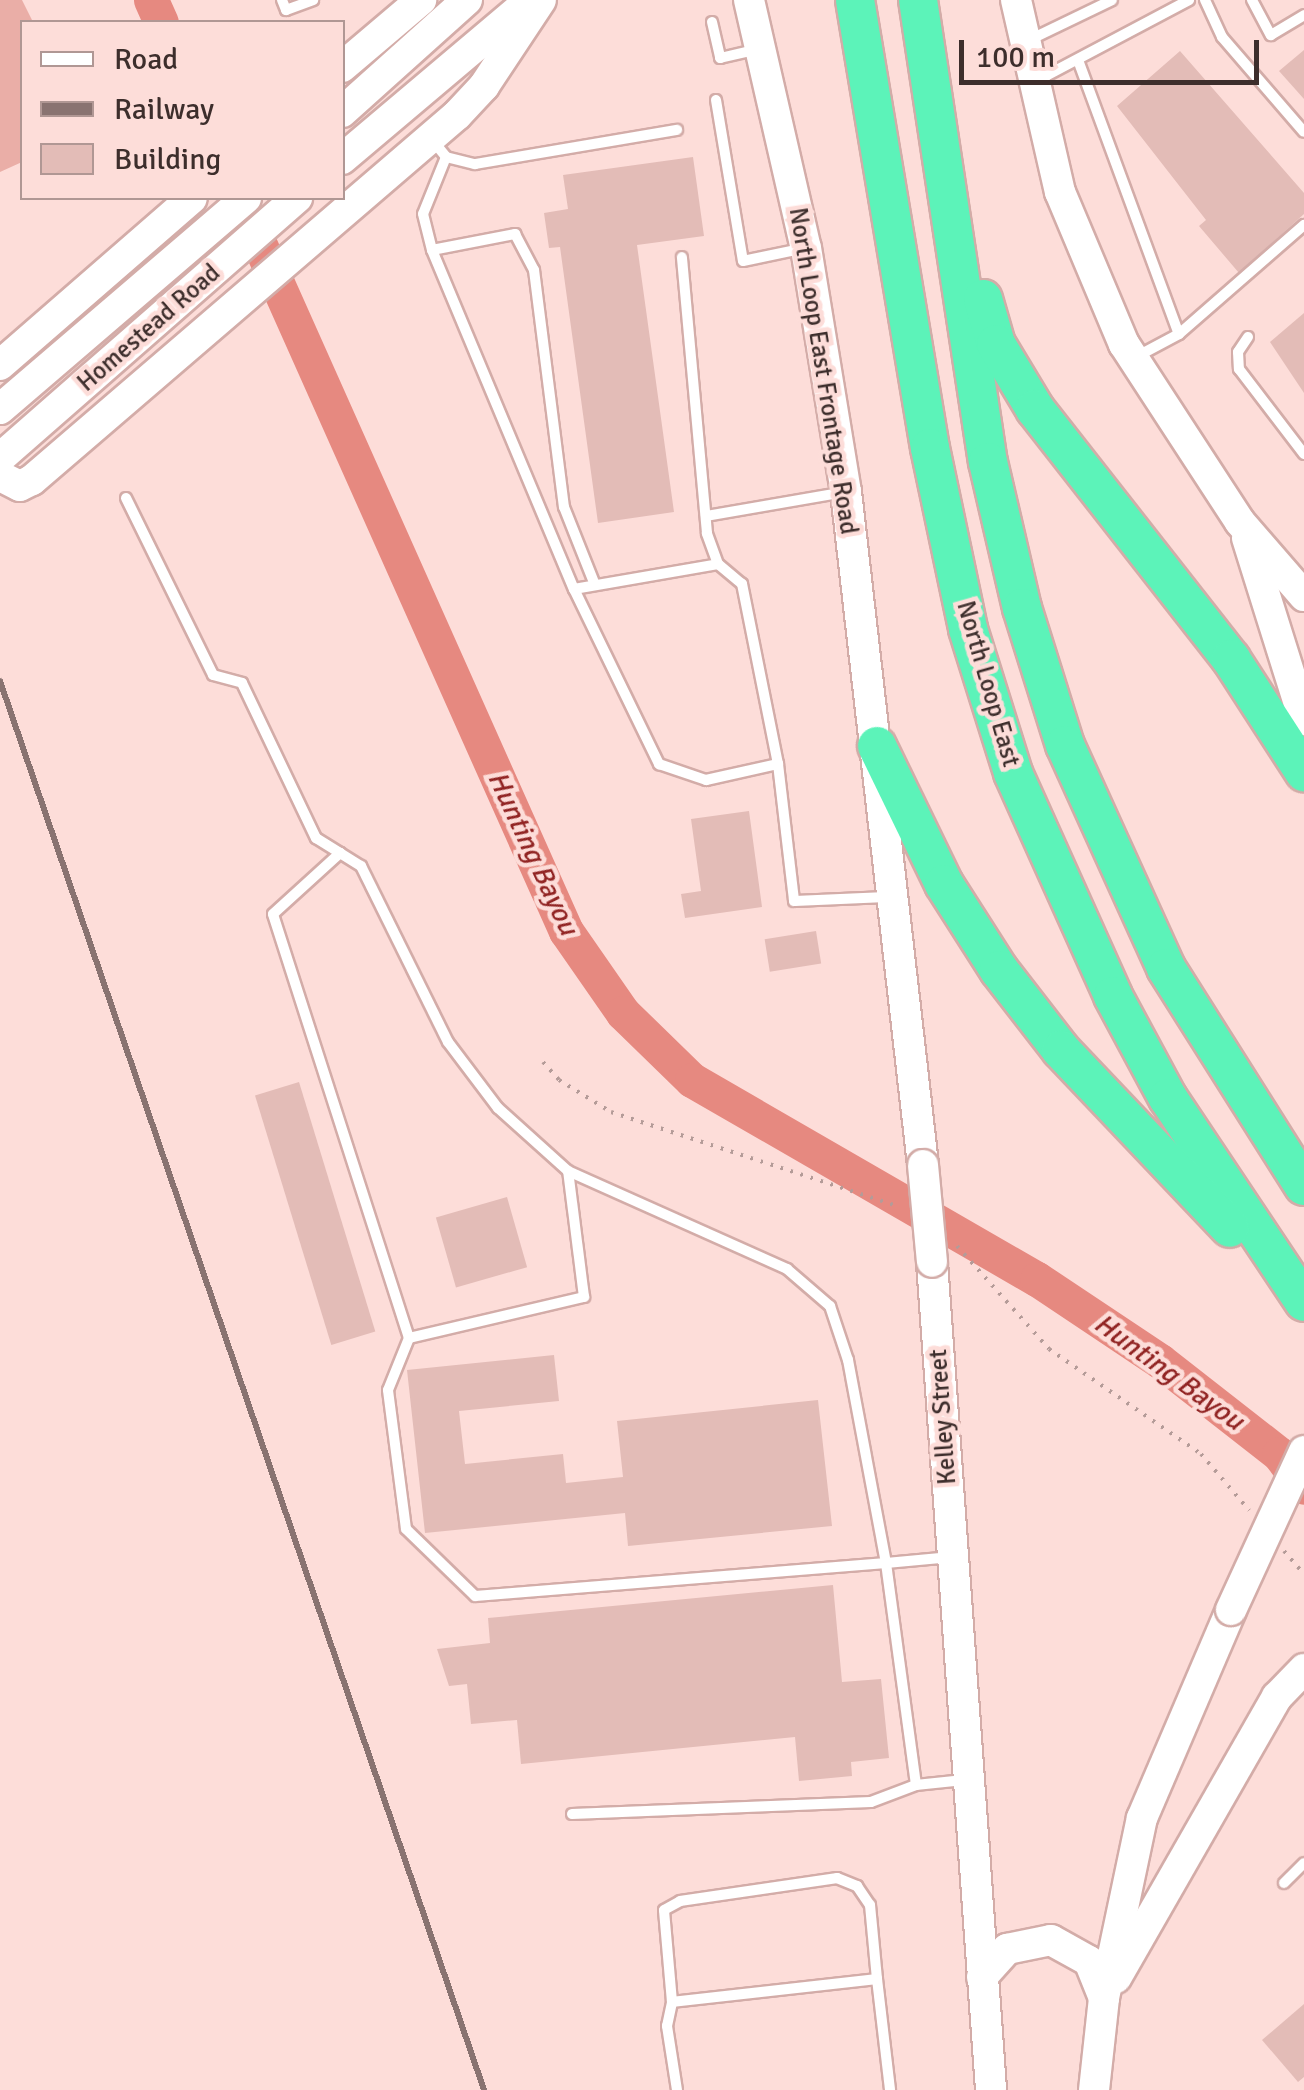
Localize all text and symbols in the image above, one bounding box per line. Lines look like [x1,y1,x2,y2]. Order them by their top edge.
legend [20,20,345,200]
scale bar [964,20,1264,82]
text: 100 m [976,39,1055,76]
text: Road [114,41,178,78]
text: Railway [114,91,214,128]
text: Building [114,141,221,178]
street label: North Loop East Frontage Road [782,205,864,537]
street label: Homestead Road [72,258,226,398]
street label: North Loop East [950,598,1026,770]
water label: Hunting Bayou [480,766,586,940]
water label: Hunting Bayou [1088,1306,1250,1438]
street label: Kelley Street [923,1348,963,1486]

